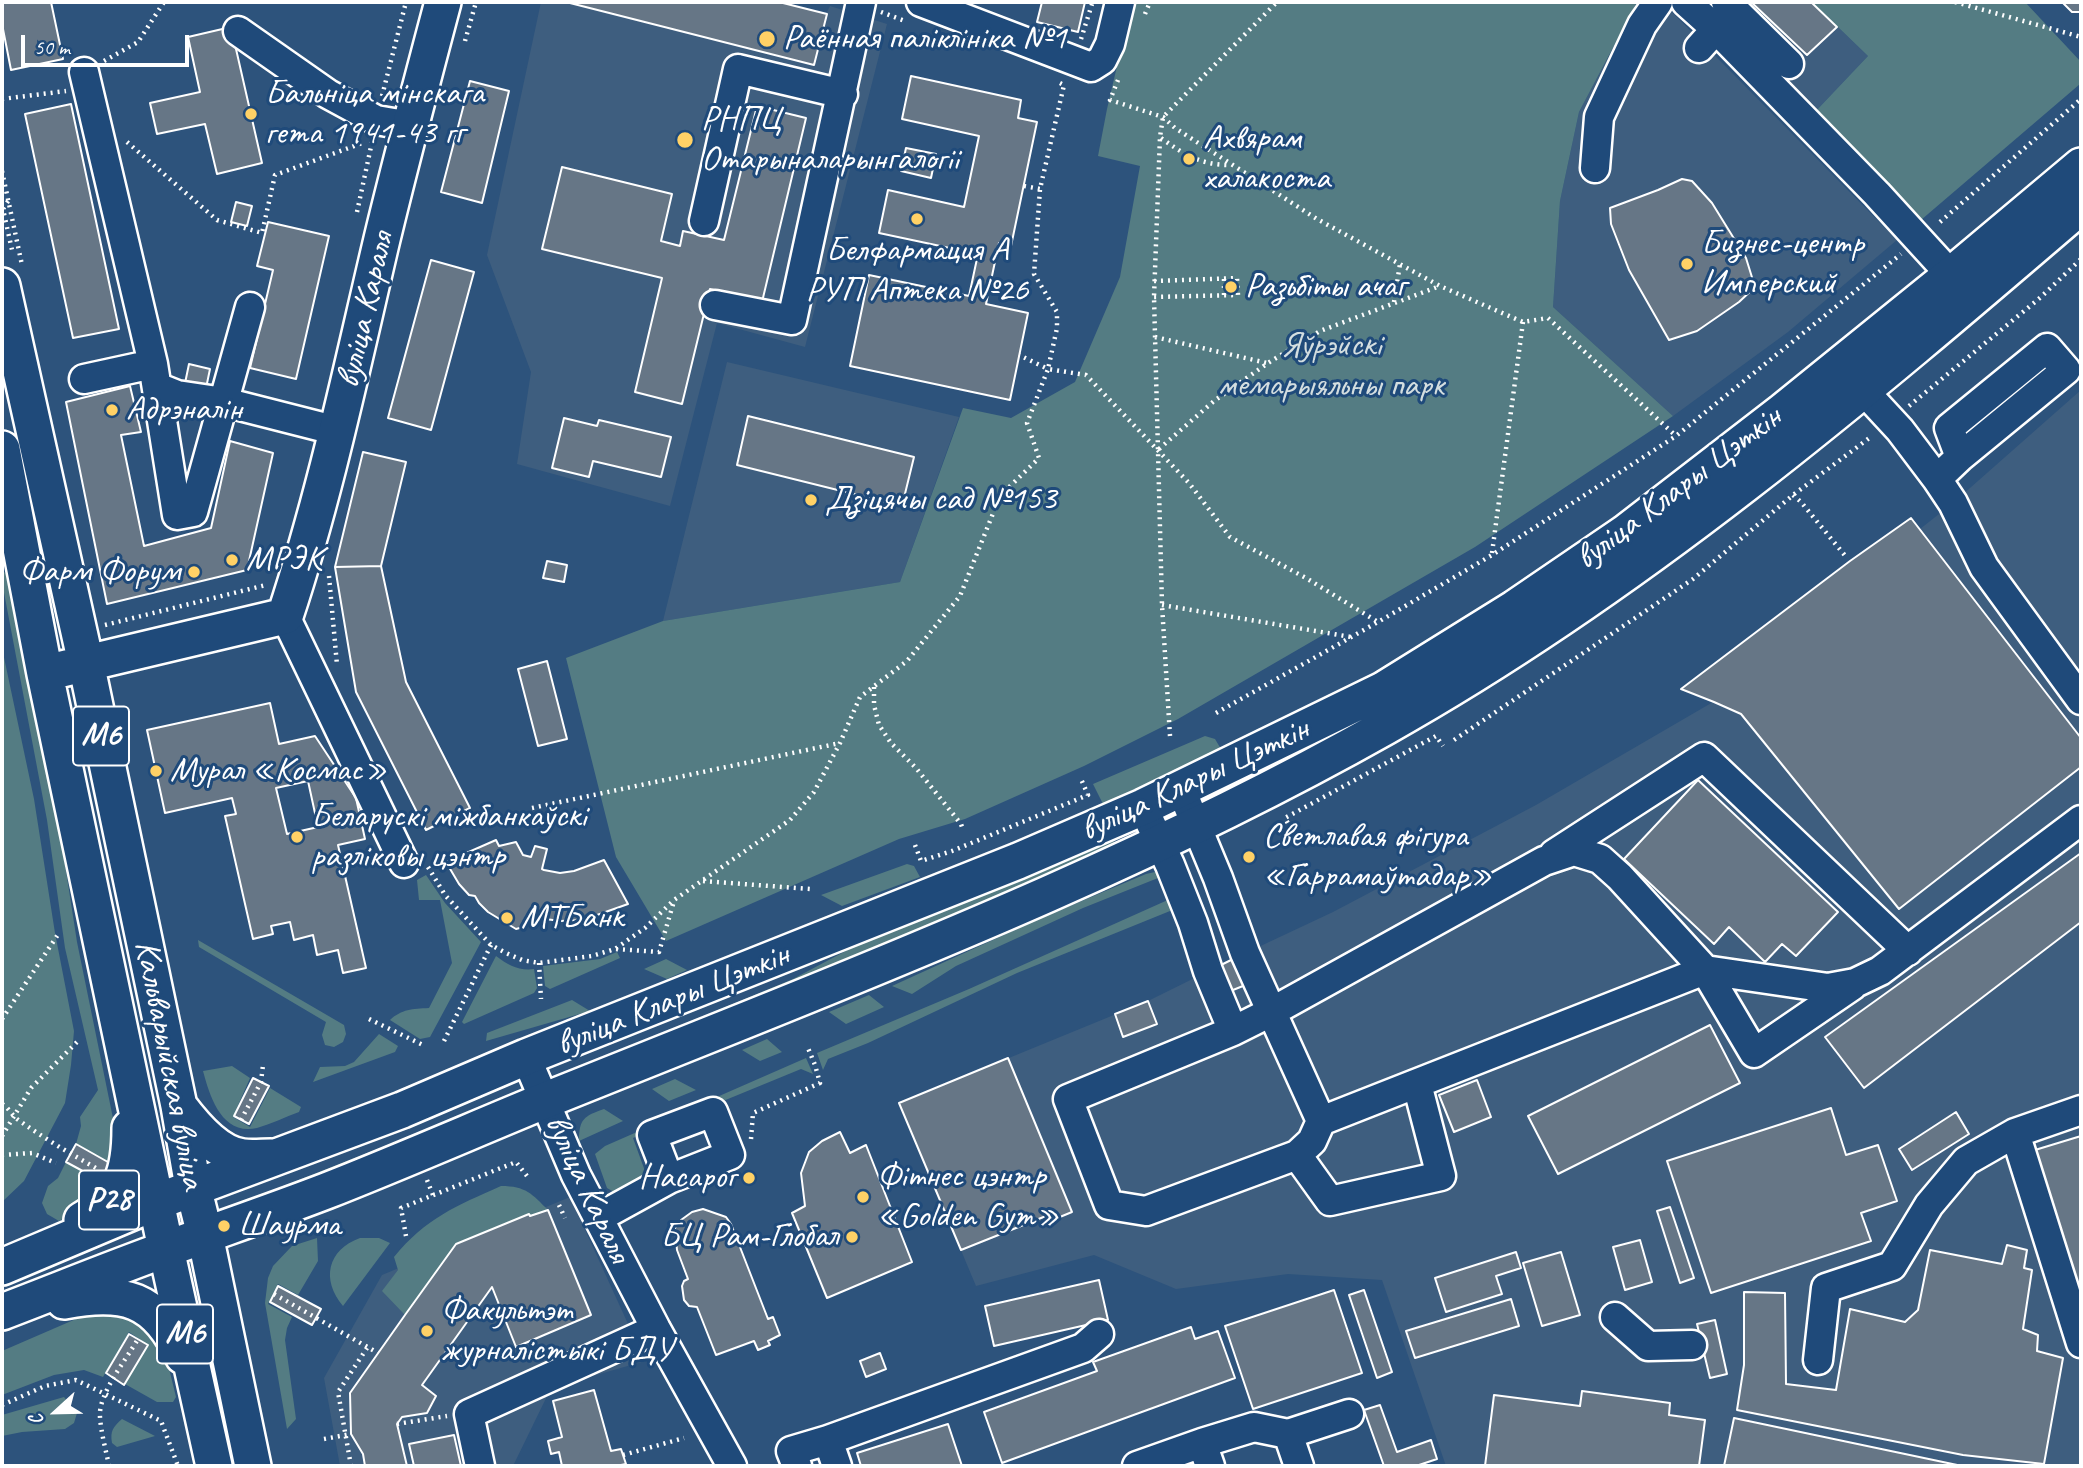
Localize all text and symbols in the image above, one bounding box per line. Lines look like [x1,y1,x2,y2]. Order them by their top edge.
place label: Раённая паліклініка №1 [783,18,1067,60]
scale bar [24,21,192,65]
marker: Раённая паліклініка №1 [757,29,777,49]
text: 50 m [34,34,70,60]
place label: Бальніца мінскага гета 1941-43 гг [265,73,484,155]
place label: РНПЦ Отарыналарынгалогіі [701,99,959,181]
marker: Бальніца мінскага гета 1941-43 гг [243,106,259,122]
place label: Ахвярам халакоста [1203,118,1330,200]
marker: РНПЦ Отарыналарынгалогіі [675,130,695,150]
marker: Ахвярам халакоста [1181,151,1197,167]
marker: Белфармация А РУП Аптека №26 [909,211,925,227]
place label: Бизнес-центр Имперский [1701,223,1864,305]
street label: вуліца Караля [328,228,404,392]
place label: Белфармация А РУП Аптека №26 [806,230,1028,312]
marker: Бизнес-центр Имперский [1679,256,1695,272]
place label: Разьбіты ачаг [1245,266,1406,308]
marker: Разьбіты ачаг [1223,279,1239,295]
park label: Яўрэйскі мемарыяльны парк [1218,325,1444,407]
place label: Адрэналін [126,389,242,431]
street label: вуліца Клары Цэткін [1567,397,1791,579]
marker: Адрэналін [104,402,120,418]
place label: Дзіцячы сад №153 [825,479,1056,521]
marker: Дзіцячы сад №153 [803,492,819,508]
place label: МРЭК [246,539,322,581]
place label: Фарм Форум [19,551,180,593]
marker: МРЭК [224,552,240,568]
marker: Фарм Форум [186,564,202,580]
road number: М6 [73,706,129,765]
street label: вуліца Клары Цэткін [1074,709,1316,851]
place label: Мурал «Космас» [170,750,387,792]
marker: Мурал «Космас» [148,763,164,779]
place label: Беларускі міжбанкаўскі разліковы цэнтр [311,796,587,878]
place label: Светлавая фігура «Гаррамаўтадар» [1263,816,1492,898]
marker: Беларускі міжбанкаўскі разліковы цэнтр [289,829,305,845]
marker: Светлавая фігура «Гаррамаўтадар» [1241,849,1257,865]
place label: МТБанк [521,897,623,939]
marker: МТБанк [499,910,515,926]
street label: вуліца Клары Цэткін [550,934,796,1066]
street label: Кальварыйская вуліца [124,937,214,1193]
street label: вуліца Караля [535,1108,639,1270]
place label: Фітнес цэнтр «Golden Gym» [877,1156,1059,1238]
place label: Насарог [639,1157,735,1199]
road number: Р28 [79,1170,139,1230]
marker: Насарог [741,1170,757,1186]
marker: Фітнес цэнтр «Golden Gym» [855,1189,871,1205]
place label: Шаурма [238,1205,340,1247]
place label: БЦ Рам-Глобал [660,1216,838,1258]
marker: Шаурма [216,1218,232,1234]
marker: БЦ Рам-Глобал [844,1229,860,1245]
place label: Факультэт журналістыкі БДУ [441,1290,673,1372]
road number: М6 [157,1304,213,1364]
marker: Факультэт журналістыкі БДУ [419,1323,435,1339]
north arrow [21,1377,91,1447]
text: С [24,1411,49,1429]

